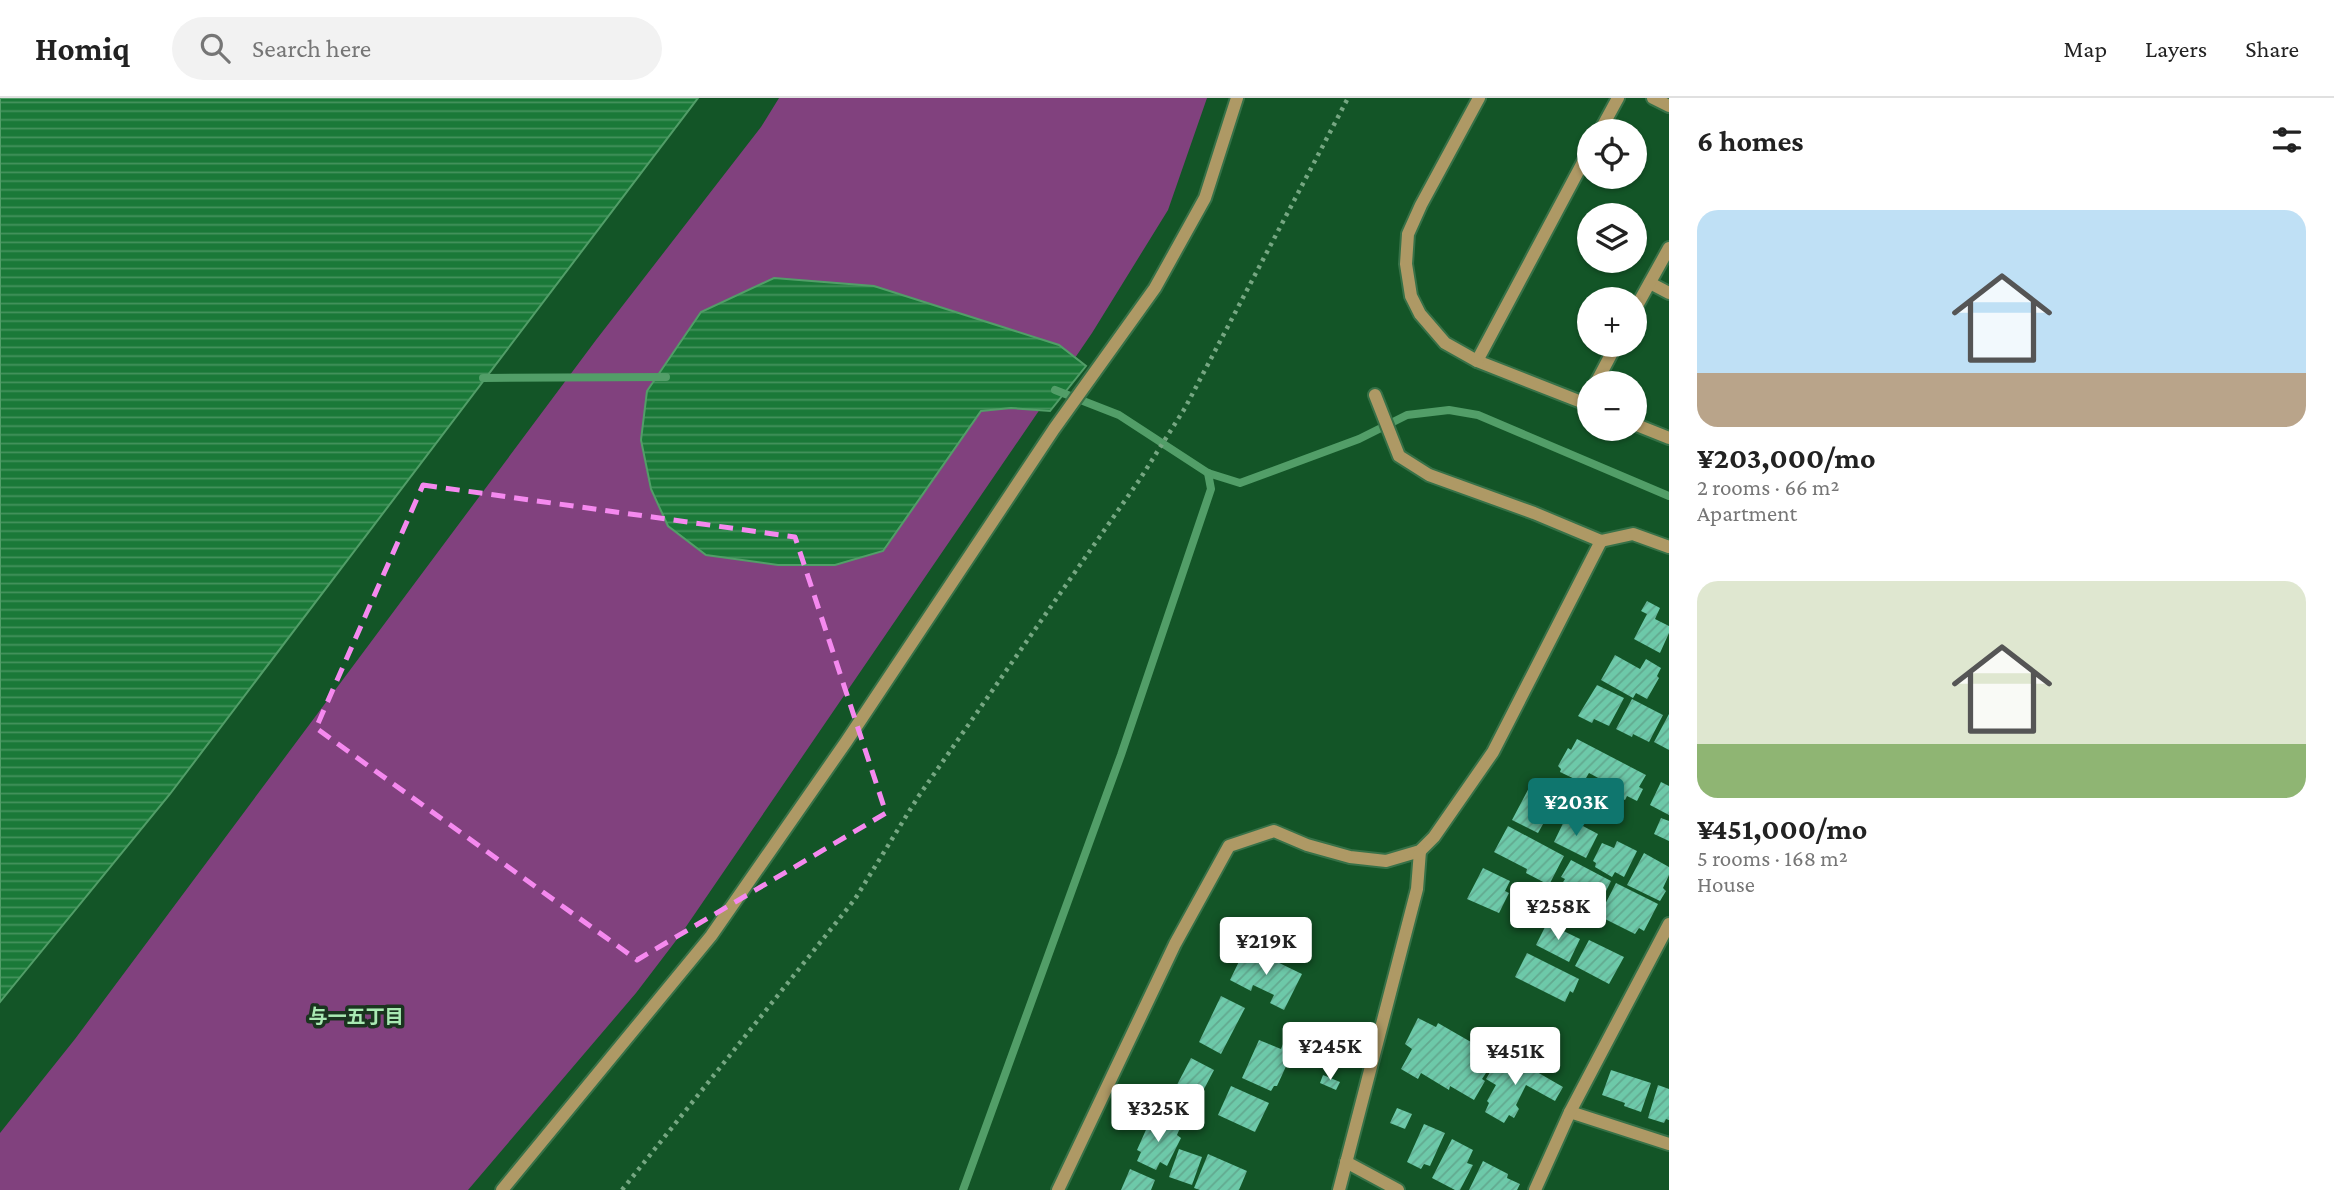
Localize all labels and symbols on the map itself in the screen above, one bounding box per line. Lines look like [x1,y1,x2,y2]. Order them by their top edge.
pin: ¥203K [1527,778,1625,838]
pin: ¥258K [1509,882,1607,942]
pin: ¥219K [1217,918,1315,977]
district label: 与一五丁目 [308,1006,404,1027]
pin: ¥245K [1281,1023,1379,1082]
pin: ¥451K [1466,1028,1564,1087]
pin: ¥325K [1109,1084,1207,1144]

